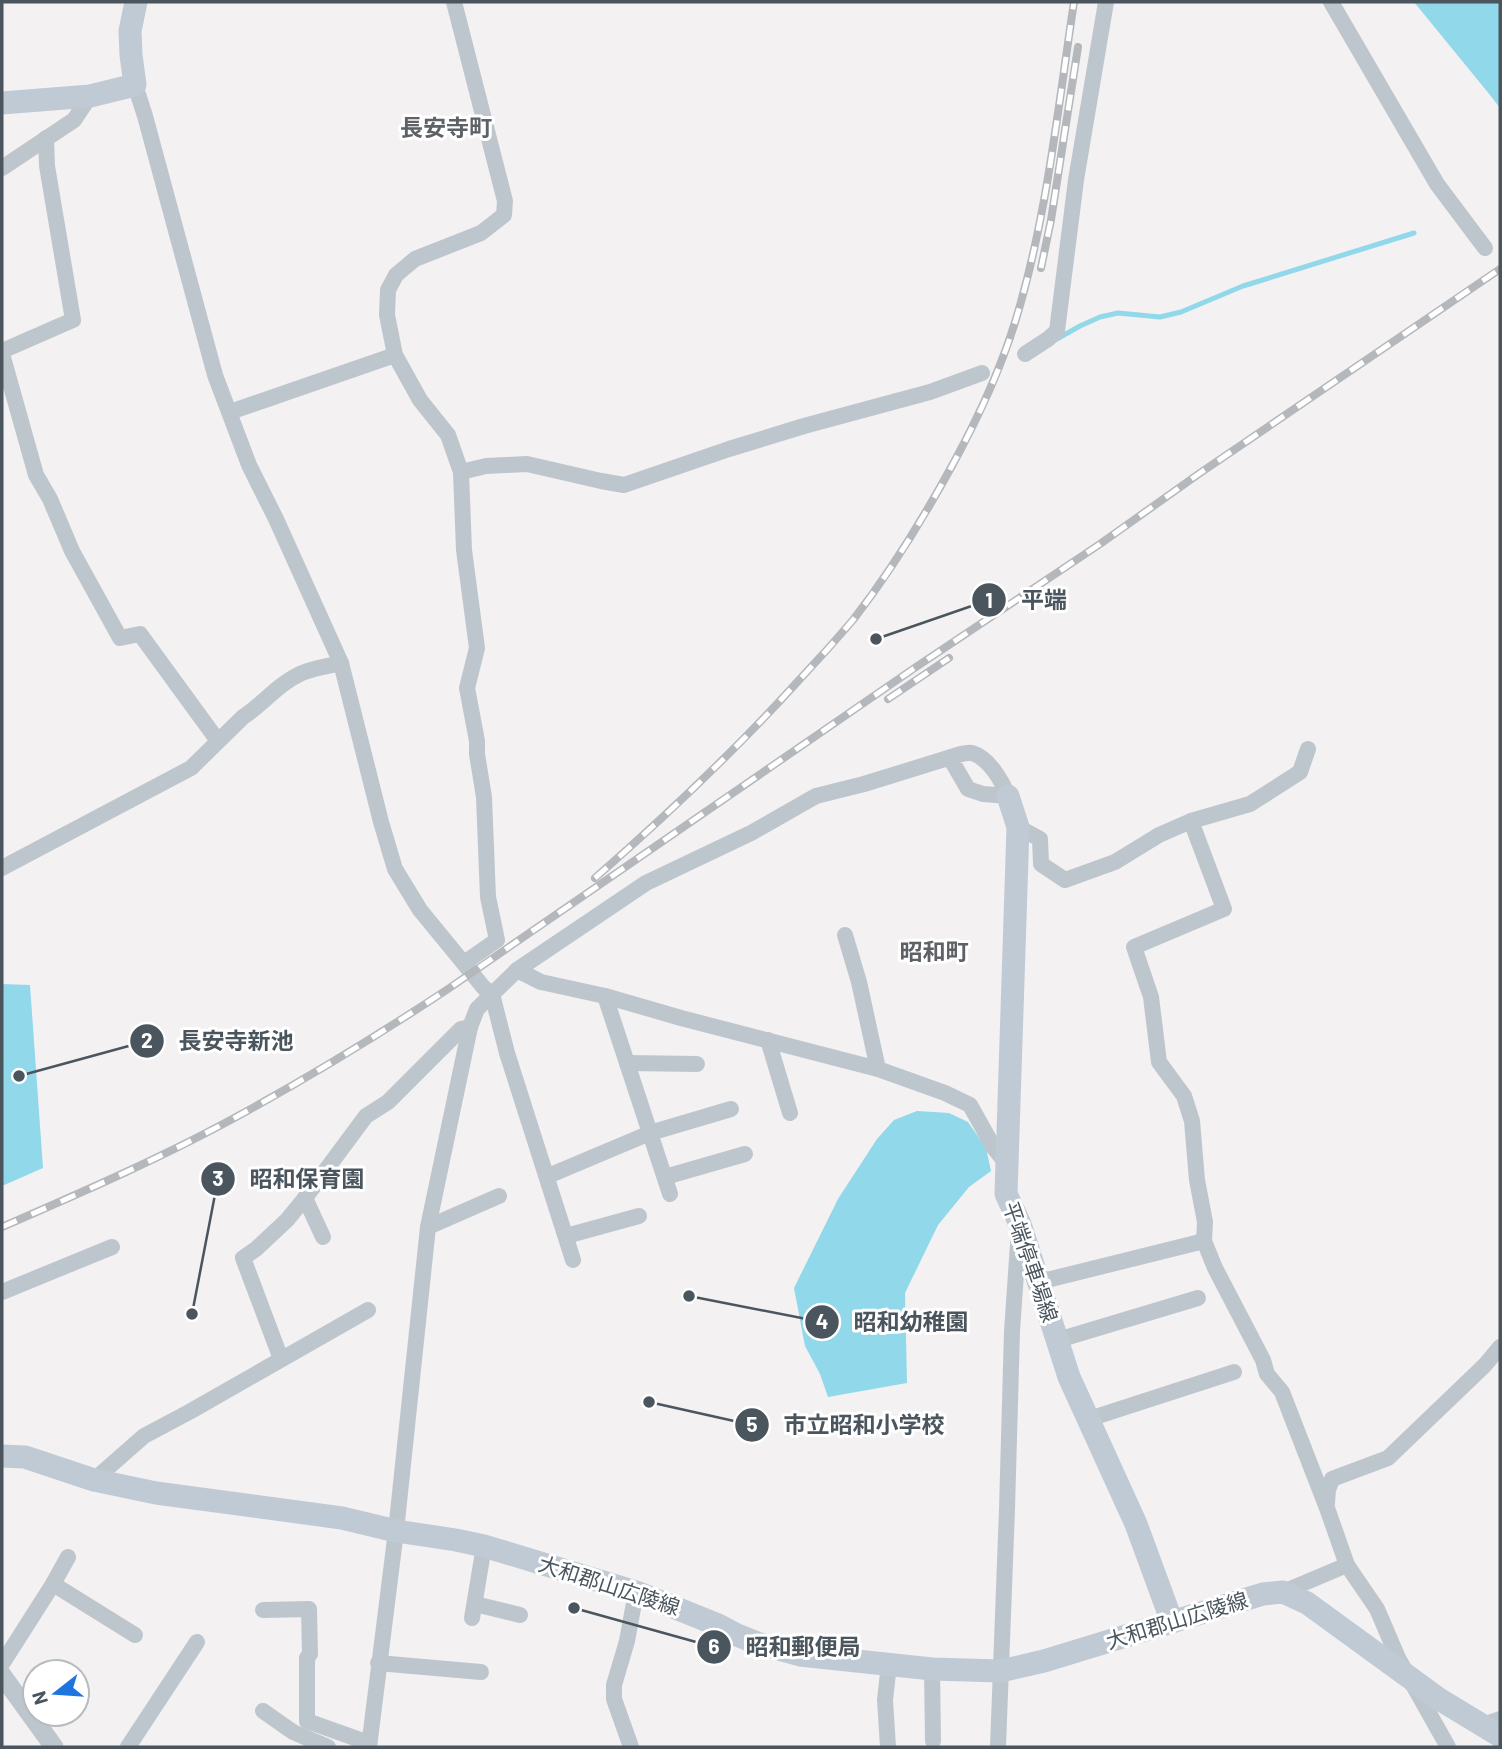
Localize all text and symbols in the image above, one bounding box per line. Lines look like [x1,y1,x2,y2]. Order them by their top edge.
district label: 長安寺町 [400,113,492,141]
callout: 平端 [972,578,1081,622]
text: 平端 [1021,585,1067,613]
text: 1 [985,587,993,612]
district label: 昭和町 [900,937,969,965]
callout: 長安寺新池 [129,1019,307,1063]
text: 長安寺新池 [179,1026,294,1054]
text: 2 [141,1027,153,1052]
callout: 昭和保育園 [200,1157,378,1201]
text: 昭和保育園 [250,1164,365,1192]
text: 3 [212,1165,224,1190]
street label: 平端停車場線 [999,1198,1064,1325]
callout: 昭和幼稚園 [805,1300,983,1344]
text: 昭和幼稚園 [854,1307,969,1335]
text: 4 [816,1308,828,1333]
callout: 市立昭和小学校 [734,1403,958,1447]
text: 市立昭和小学校 [784,1410,945,1438]
text: 5 [746,1411,758,1436]
street label: 大和郡山広陵線 [536,1550,683,1619]
street label: 大和郡山広陵線 [1103,1586,1251,1653]
callout: 昭和郵便局 [696,1625,874,1669]
text: 昭和郵便局 [746,1632,861,1660]
text: 6 [708,1633,720,1658]
north arrow [21,1658,91,1728]
text: N [26,1689,52,1708]

